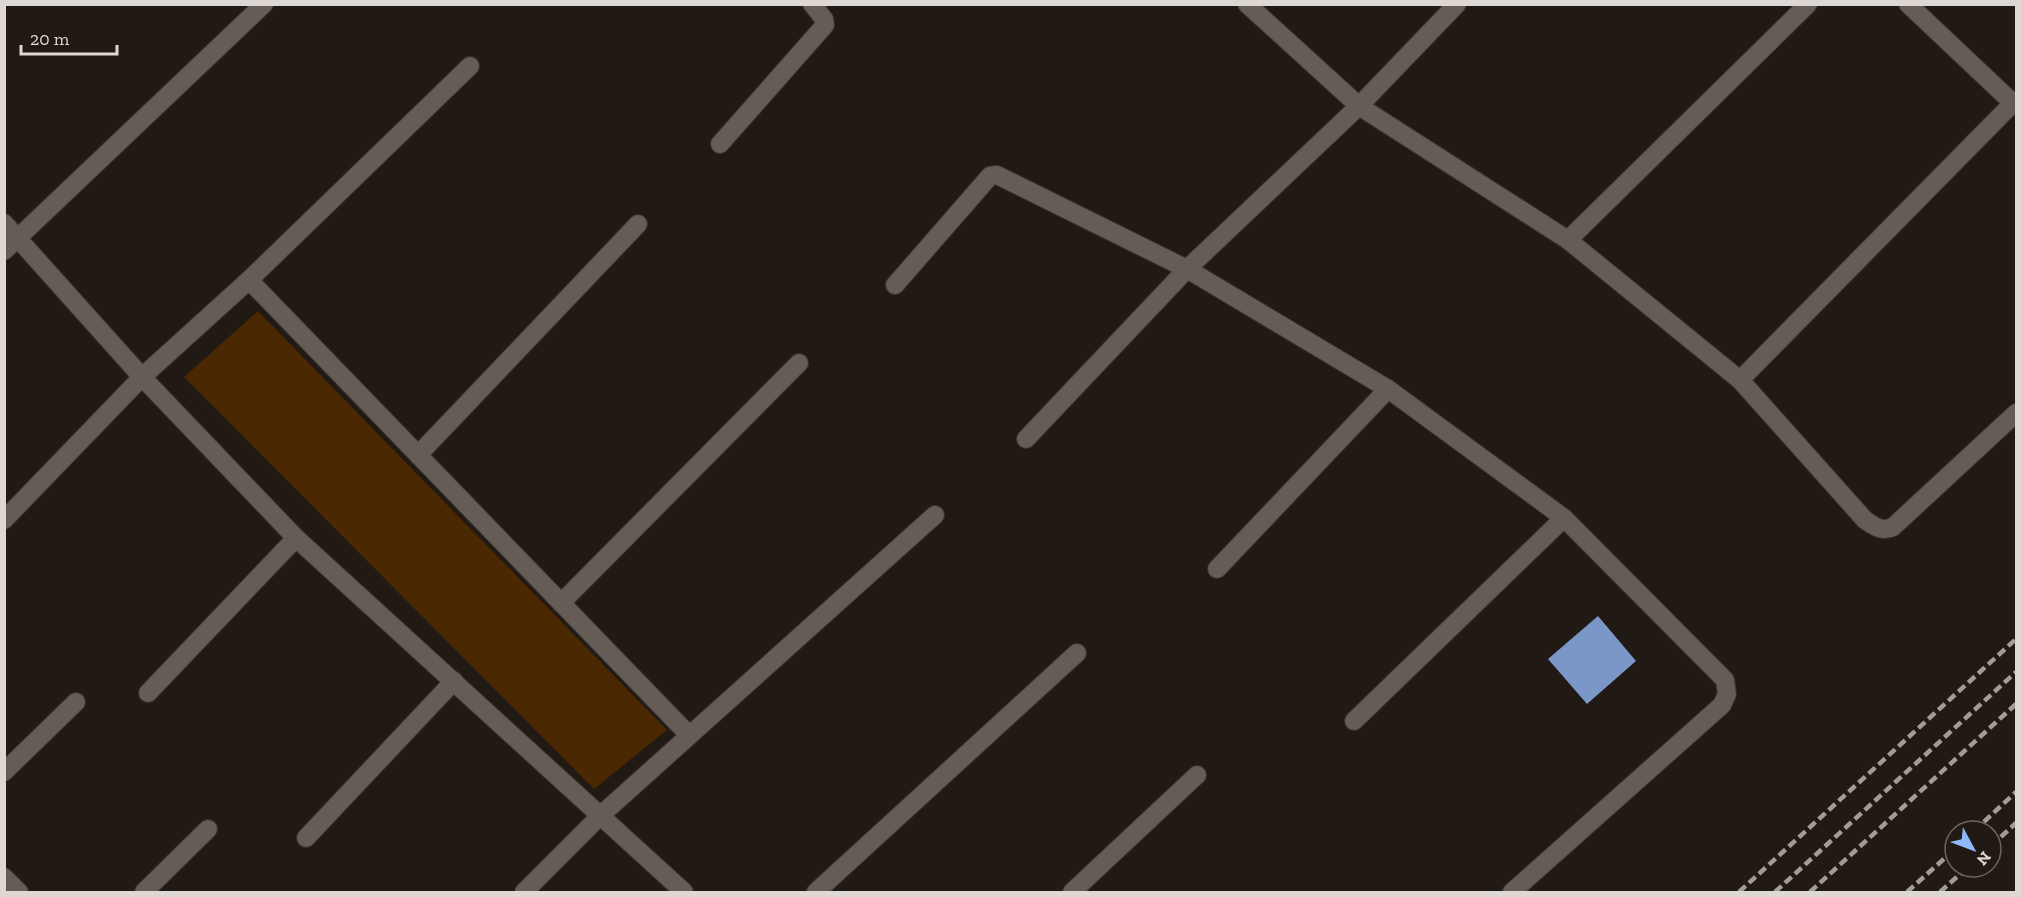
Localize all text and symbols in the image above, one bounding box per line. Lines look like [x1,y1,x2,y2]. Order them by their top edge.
scale bar [21,18,117,56]
text: 20 m [30,28,70,50]
north arrow [1943,819,2003,879]
text: N [1973,848,1995,869]

